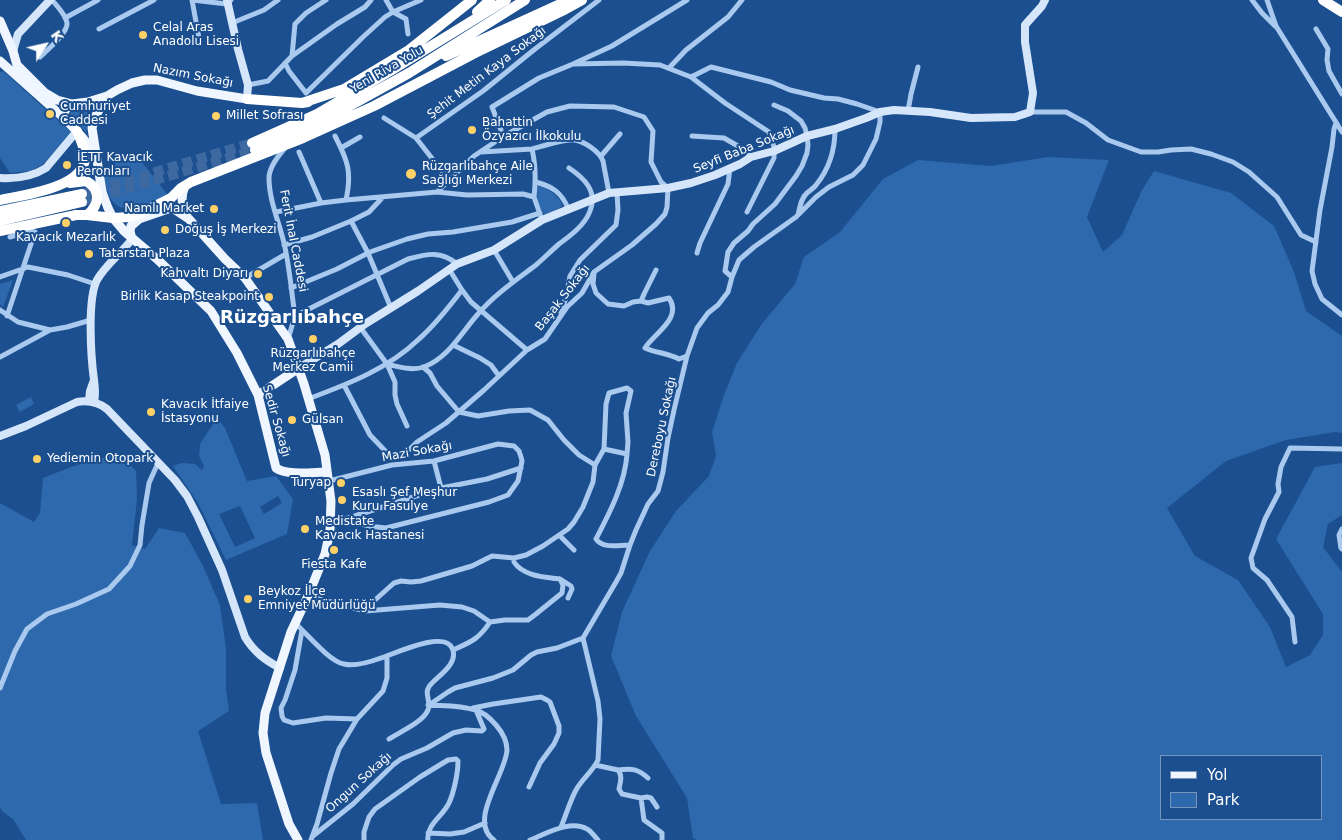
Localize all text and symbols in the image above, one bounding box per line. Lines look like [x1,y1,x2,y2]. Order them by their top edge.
north arrow [20,20,70,70]
place label: Celal Aras Anadolu Lisesi [153,21,239,49]
street label: Şehit Metin Kaya Sokağı [425,24,549,122]
text: K [48,27,67,45]
marker: Celal Aras Anadolu Lisesi [137,29,149,41]
street label: Yeni Riva Yolu [348,43,426,97]
street label: Nazım Sokağı [152,61,234,91]
place label: Cumhuriyet Caddesi [60,100,130,128]
marker: Cumhuriyet Caddesi [44,108,56,120]
place label: Millet Sofrası [226,109,303,123]
marker: Millet Sofrası [210,110,222,122]
place label: Bahattin Özyazıcı İlkokulu [482,116,581,144]
street label: Seyfi Baba Sokağı [691,123,797,177]
marker: Bahattin Özyazıcı İlkokulu [466,124,478,136]
place label: İETT Kavacık Peronları [77,151,153,179]
marker: İETT Kavacık Peronları [61,159,73,171]
place label: Rüzgarlıbahçe Aile Sağlığı Merkezi [422,160,533,188]
marker: Rüzgarlıbahçe Aile Sağlığı Merkezi [404,167,418,181]
street label: Ferit İnal Caddesi [276,189,310,293]
place label: Namlı Market [124,202,204,216]
marker: Namlı Market [208,203,220,215]
marker: Kavacık Mezarlık [60,217,72,229]
place label: Doğuş İş Merkezi [175,223,277,237]
marker: Doğuş İş Merkezi [159,224,171,236]
place label: Kavacık Mezarlık [16,231,116,245]
place label: Tatarstan Plaza [99,247,190,261]
marker: Tatarstan Plaza [83,248,95,260]
street label: Başak Sokağı [533,262,593,334]
place label: Kahvaltı Diyarı [160,267,248,281]
marker: Kahvaltı Diyarı [252,268,264,280]
place label: Birlik Kasap Steakpoint [120,290,259,304]
marker: Birlik Kasap Steakpoint [263,291,275,303]
district label: Rüzgarlıbahçe [220,307,364,329]
marker: Rüzgarlıbahçe Merkez Camii [307,333,319,345]
place label: Rüzgarlıbahçe Merkez Camii [271,347,355,375]
street label: Dereboyu Sokağı [644,376,680,478]
street label: Sedir Sokağı [259,383,293,459]
place label: Kavacık İtfaiye İstasyonu [161,398,249,426]
marker: Kavacık İtfaiye İstasyonu [145,406,157,418]
place label: Gülsan [302,413,343,427]
marker: Gülsan [286,414,298,426]
street label: Mazi Sokağı [381,439,453,465]
place label: Yediemin Otopark [47,452,153,466]
marker: Yediemin Otopark [31,453,43,465]
place label: Turyap [291,476,331,490]
marker: Turyap [335,477,347,489]
place label: Esaslı Şef Meşhur Kuru Fasulye [352,486,457,514]
marker: Esaslı Şef Meşhur Kuru Fasulye [336,494,348,506]
place label: Medistate Kavacık Hastanesi [315,515,424,543]
marker: Medistate Kavacık Hastanesi [299,523,311,535]
marker: Fiesta Kafe [328,544,340,556]
place label: Fiesta Kafe [301,558,367,572]
place label: Beykoz İlçe Emniyet Müdürlüğü [258,585,375,613]
marker: Beykoz İlçe Emniyet Müdürlüğü [242,593,254,605]
street label: Ongun Sokağı [323,750,395,816]
legend [1160,755,1322,820]
text: Yol [1207,766,1228,784]
text: Park [1207,791,1239,809]

